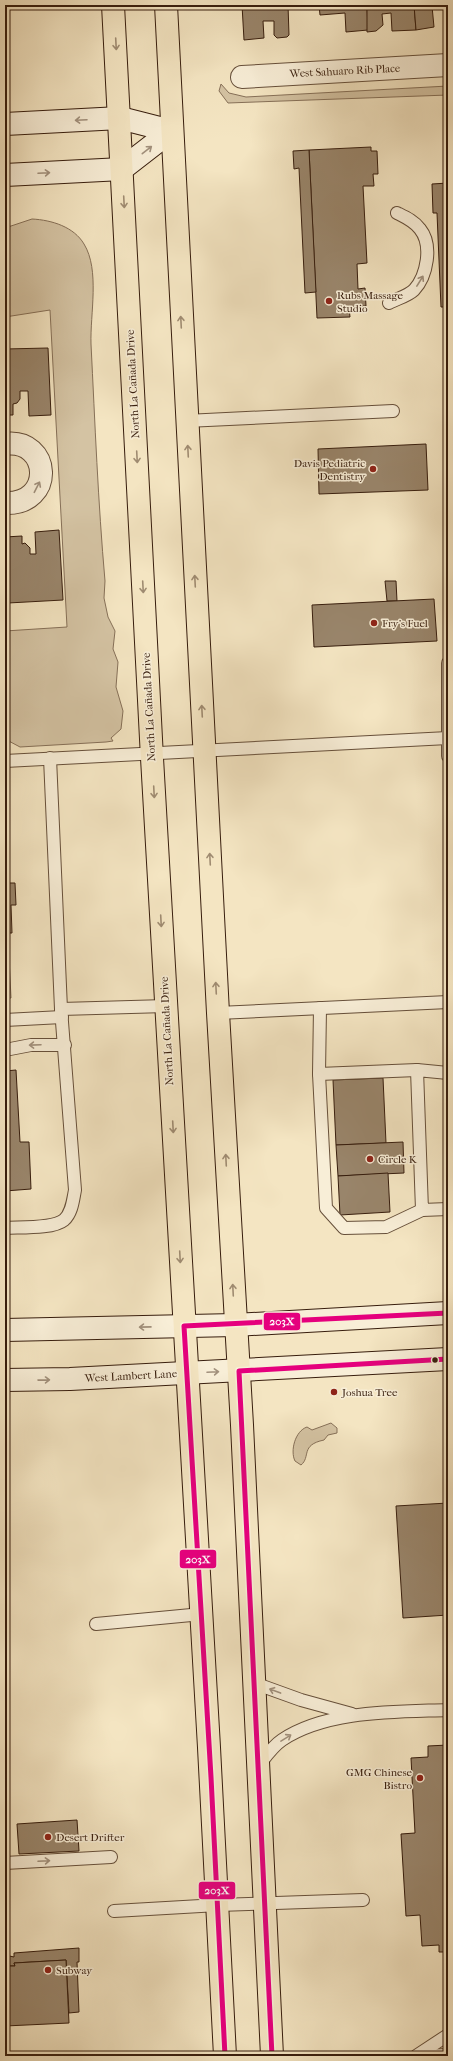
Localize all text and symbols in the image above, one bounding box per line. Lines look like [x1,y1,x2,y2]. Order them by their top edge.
one-way arrow [112,37,119,50]
street label: West Sahuaro Rib Place [288,62,401,80]
one-way arrow [75,117,88,124]
one-way arrow [141,146,152,154]
one-way arrow [37,169,50,177]
one-way arrow [120,195,128,208]
one-way arrow [416,275,424,287]
place label: Rubs Massage Studio [337,289,403,315]
marker: Rubs Massage Studio [324,296,334,306]
one-way arrow [177,316,185,329]
street label: North La Cañada Drive [124,329,142,439]
one-way arrow [184,445,191,458]
one-way arrow [133,450,141,463]
place label: Davis Pediatric Dentistry [294,457,366,483]
marker: Davis Pediatric Dentistry [368,464,378,474]
one-way arrow [34,481,41,493]
one-way arrow [191,575,198,588]
one-way arrow [140,580,147,593]
place label: Fry's Fuel [382,617,428,630]
marker: Fry's Fuel [369,618,379,628]
street label: North La Cañada Drive [140,652,158,762]
one-way arrow [198,705,206,718]
one-way arrow [150,785,157,798]
one-way arrow [206,852,213,865]
one-way arrow [158,914,165,927]
street label: North La Cañada Drive [158,976,176,1086]
one-way arrow [213,982,220,995]
one-way arrow [29,1041,42,1049]
one-way arrow [169,1120,176,1133]
place label: Circle K [378,1153,418,1166]
one-way arrow [222,1154,229,1167]
marker: Circle K [365,1154,375,1164]
one-way arrow [177,1250,184,1263]
one-way arrow [229,1284,237,1297]
line badge: 203X [263,1312,301,1331]
text: 203X [270,1315,295,1328]
one-way arrow [139,1323,152,1331]
unlabelled marker [430,1355,440,1365]
street label: West Lambert Lane [83,1367,178,1385]
one-way arrow [206,1368,219,1376]
one-way arrow [37,1376,50,1383]
place label: Joshua Tree [341,1386,398,1399]
marker: Joshua Tree [329,1387,339,1397]
line badge: 203X [179,1549,217,1569]
text: 203X [186,1553,211,1566]
one-way arrow [269,1686,281,1694]
one-way arrow [280,1734,291,1742]
place label: GMG Chinese Bistro [346,1766,413,1792]
marker: GMG Chinese Bistro [415,1773,425,1783]
place label: Desert Drifter [56,1831,125,1844]
marker: Desert Drifter [43,1832,53,1842]
one-way arrow [37,1857,50,1864]
line badge: 203X [198,1881,236,1900]
text: 203X [205,1884,230,1897]
place label: Subway [56,1964,93,1977]
marker: Subway [43,1965,53,1975]

